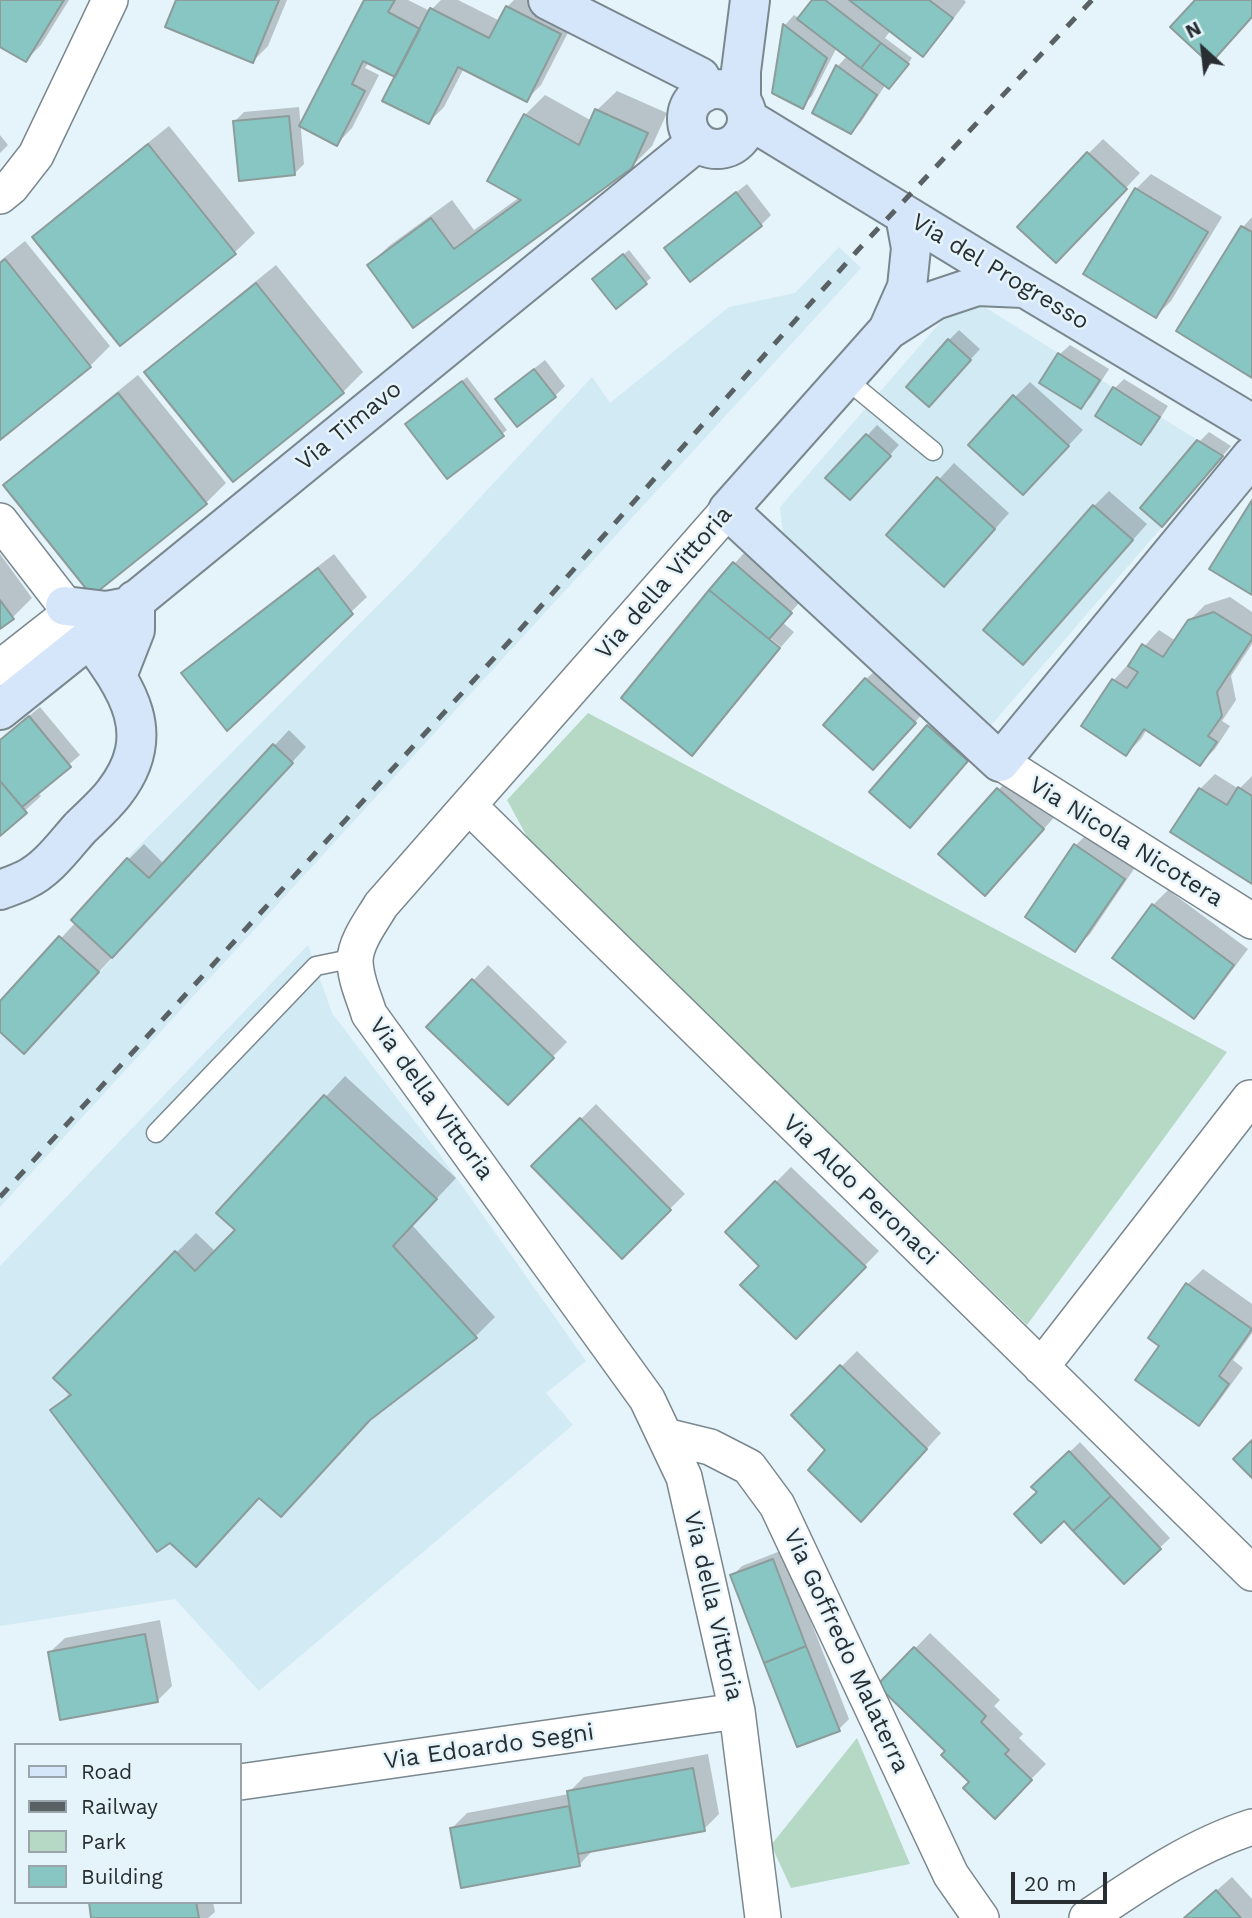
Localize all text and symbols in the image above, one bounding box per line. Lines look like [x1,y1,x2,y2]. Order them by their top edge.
north arrow [1168,14,1238,84]
text: N [1182,16,1205,43]
street label: Via del Progresso [906,208,1094,336]
street label: Via Timavo [291,375,407,477]
street label: Via della Vittoria [590,500,738,666]
street label: Via Nicola Nicotera [1024,771,1228,913]
street label: Via della Vittoria [362,1012,500,1186]
street label: Via Aldo Peronaci [776,1108,944,1272]
street label: Via della Vittoria [677,1508,749,1704]
street label: Via Goffredo Malaterra [777,1524,915,1778]
street label: Via Edoardo Segni [382,1718,596,1776]
legend [14,1743,242,1904]
text: Road [81,1759,132,1784]
text: Railway [81,1794,158,1819]
text: Park [81,1829,126,1854]
scale bar [1014,1858,1110,1902]
text: Building [81,1864,163,1889]
text: 20 m [1024,1871,1076,1896]

